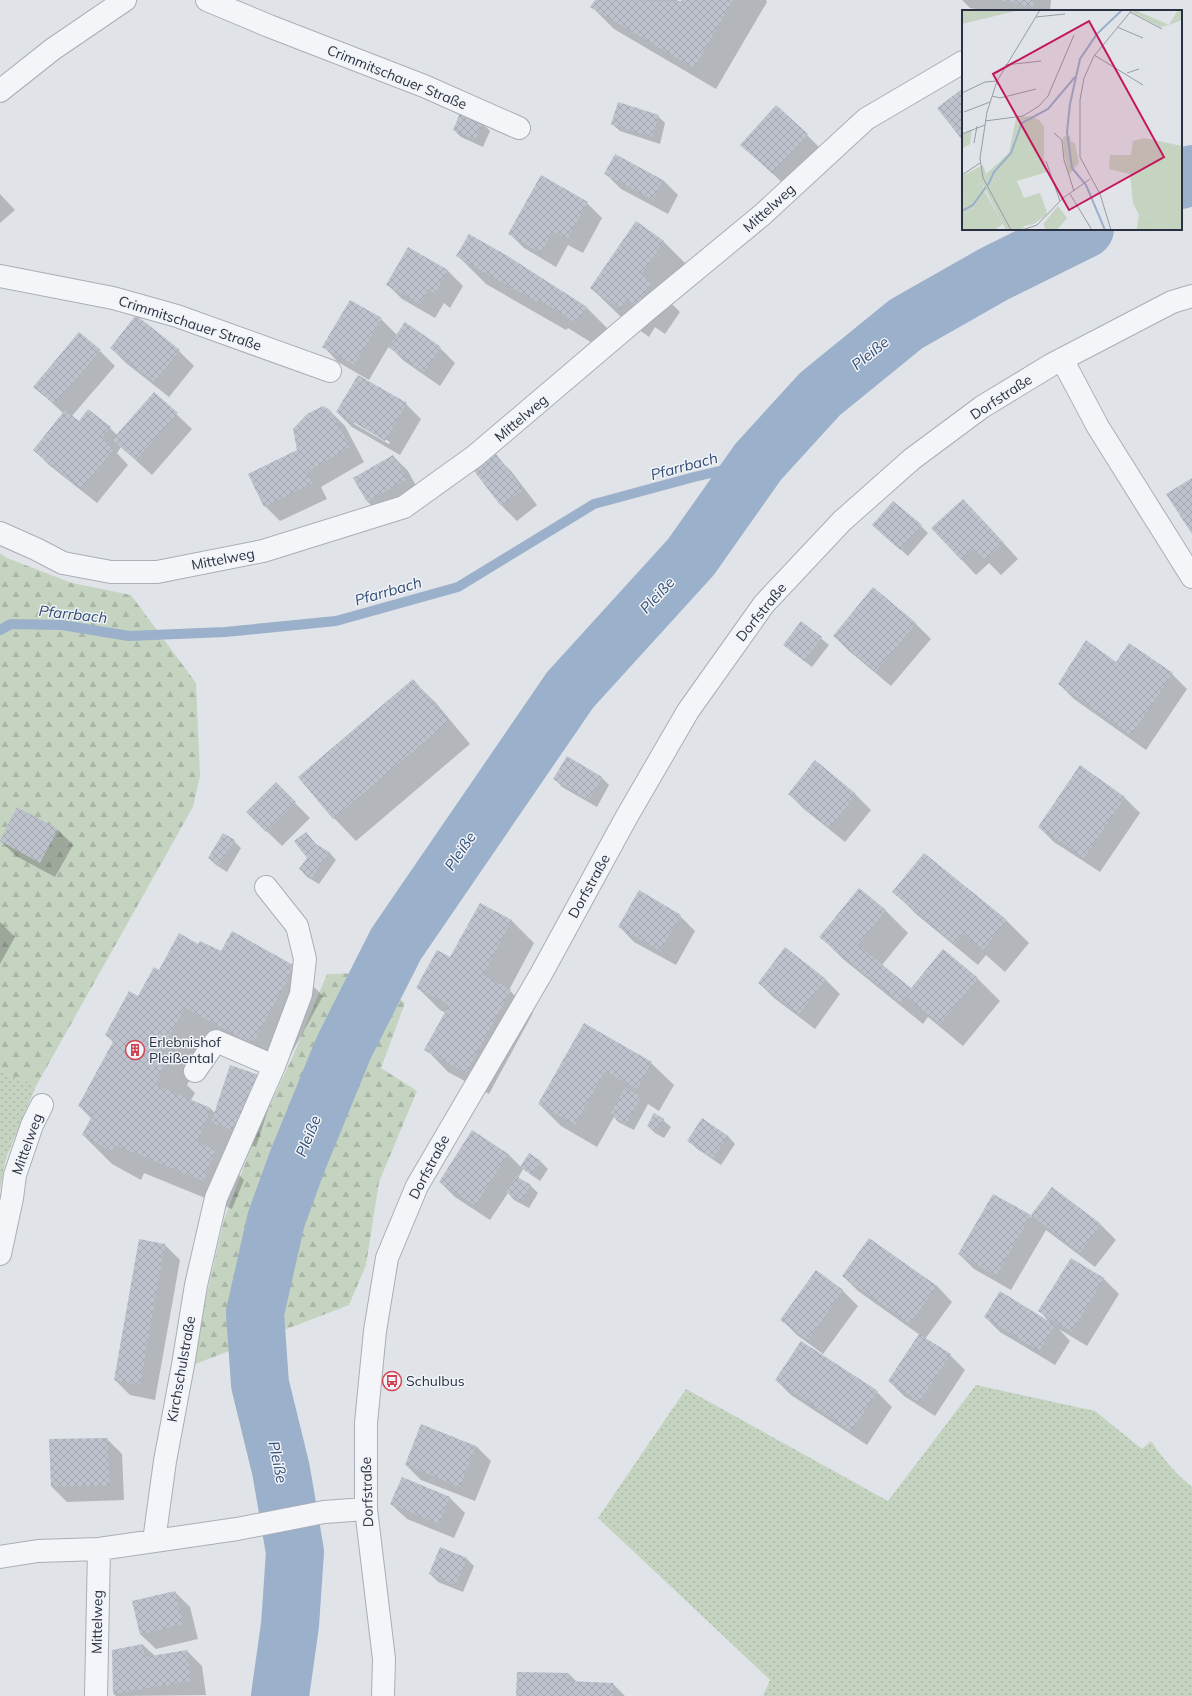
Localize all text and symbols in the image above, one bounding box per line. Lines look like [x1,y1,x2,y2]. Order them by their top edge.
inset map [962,10,1182,230]
street label: Crimmitschauer Straße [324,41,470,113]
street label: Mittelweg [739,180,799,236]
street label: Crimmitschauer Straße [116,291,264,355]
water label: Pleiße [847,332,893,374]
street label: Dorfstraße [967,370,1035,424]
street label: Mittelweg [491,391,551,445]
water label: Pfarrbach [648,448,720,484]
street label: Mittelweg [190,544,256,574]
water label: Pfarrbach [352,572,424,610]
water label: Pleiße [635,573,679,617]
street label: Dorfstraße [732,579,790,645]
water label: Pfarrbach [38,601,108,627]
water label: Pleiße [440,828,480,874]
street label: Dorfstraße [564,851,614,921]
place label: Erlebnishof Pleißental [149,1033,221,1067]
building icon: Erlebnishof Pleißental [124,1039,146,1061]
street label: Mittelweg [8,1111,46,1177]
water label: Pleiße [291,1113,325,1159]
street label: Dorfstraße [405,1132,453,1202]
street label: Kirchschulstraße [163,1315,199,1423]
bus stop icon: Schulbus [381,1370,403,1392]
place label: Schulbus [406,1372,465,1390]
water label: Pleiße [264,1439,292,1485]
street label: Dorfstraße [357,1457,377,1527]
street label: Mittelweg [87,1590,107,1654]

